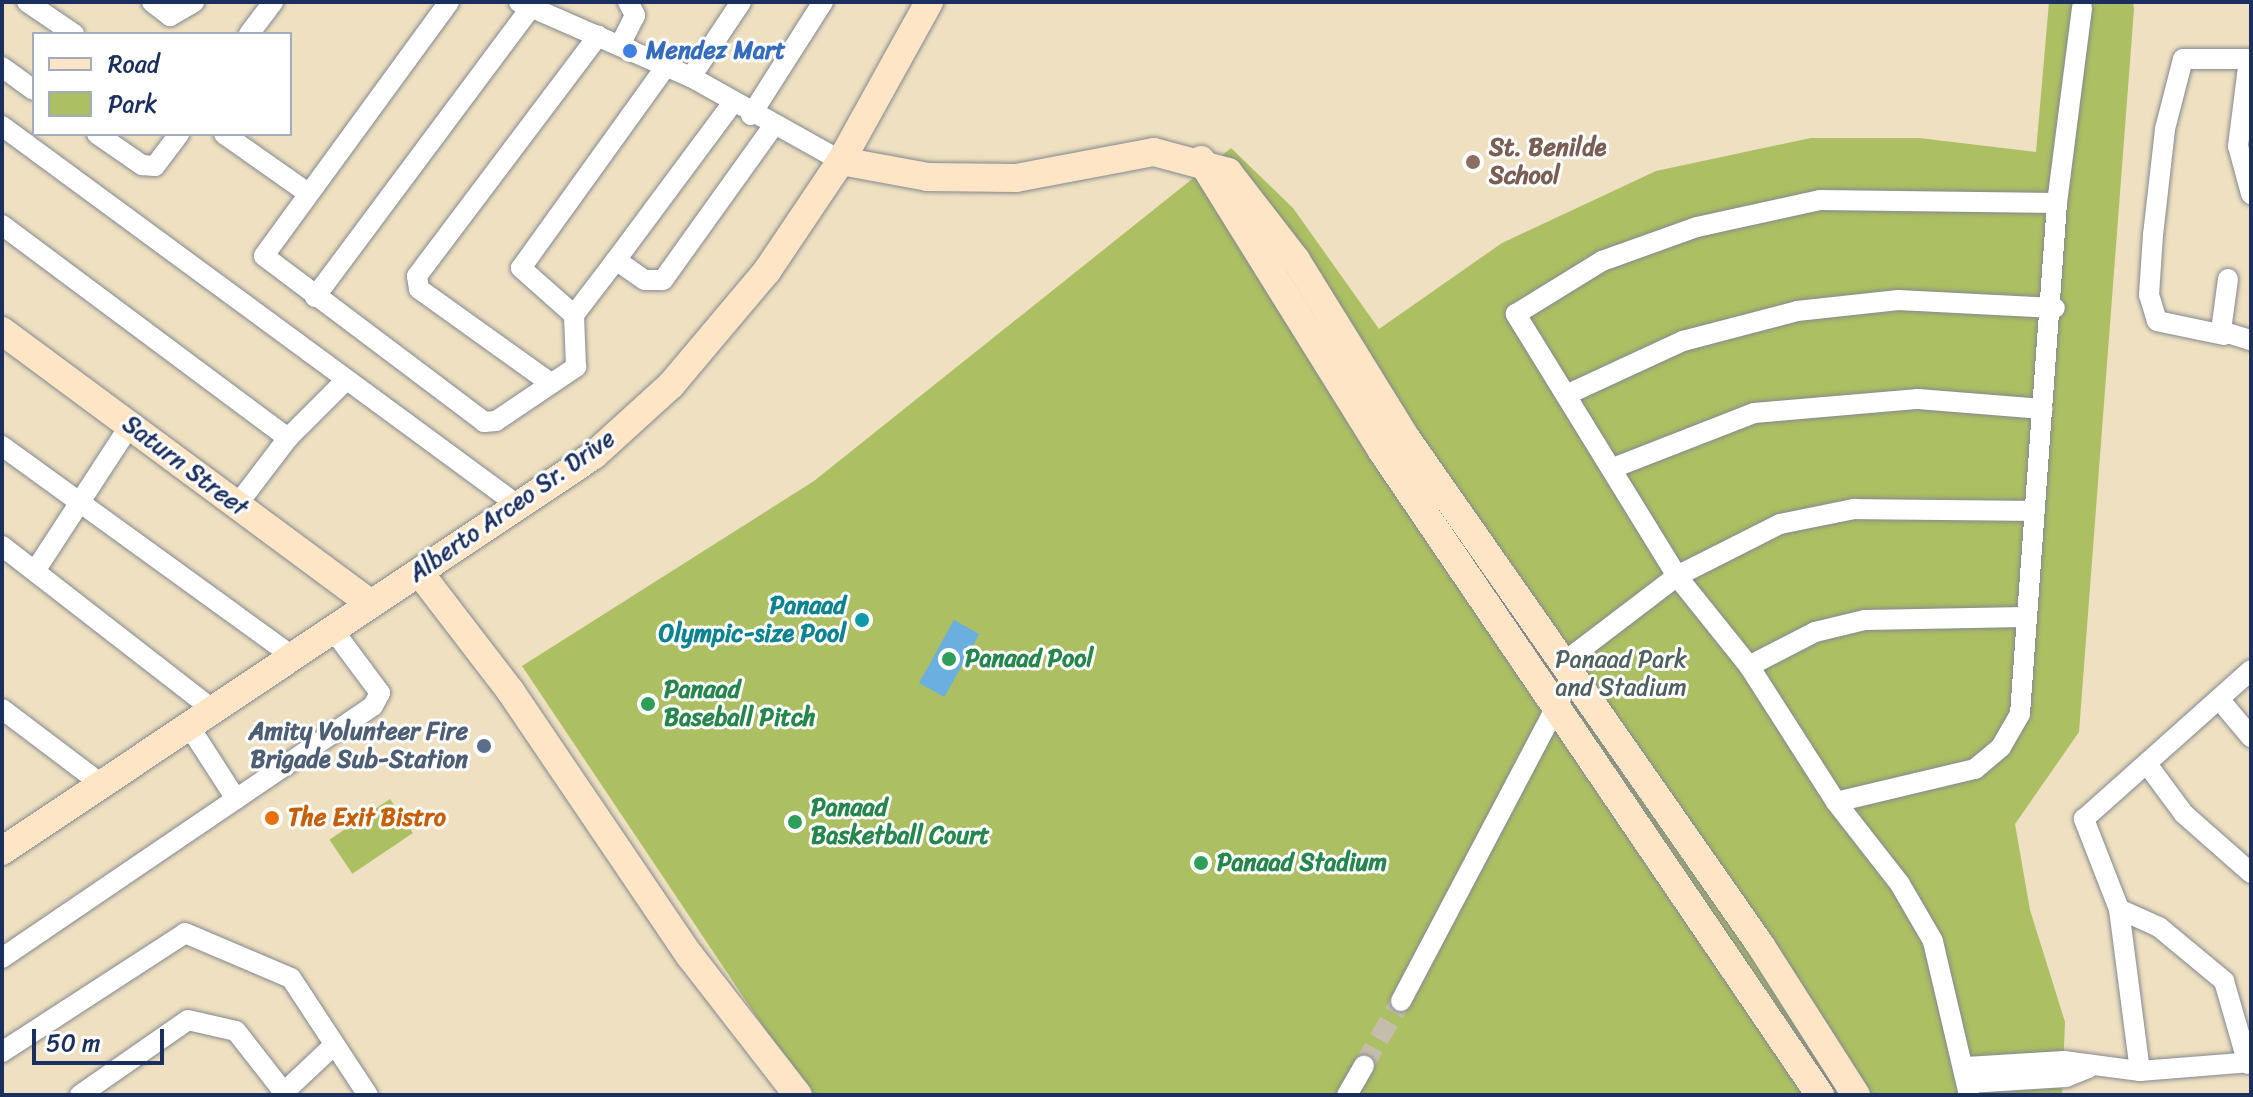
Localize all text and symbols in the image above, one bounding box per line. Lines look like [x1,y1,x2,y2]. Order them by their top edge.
legend [32,32,292,136]
place label: Mendez Mart [646,37,785,65]
marker: Mendez Mart [621,42,639,60]
text: Road [108,43,159,85]
text: Park [108,83,157,125]
place label: St. Benilde School [1489,134,1606,190]
marker: St. Benilde School [1464,153,1482,171]
street label: Saturn Street [117,410,253,522]
street label: Alberto Arceo Sr. Drive [403,424,621,588]
place label: Panaad Olympic-size Pool [659,592,846,648]
marker: Panaad Olympic-size Pool [853,611,871,629]
place label: Panaad Pool [965,645,1093,673]
park label: Panaad Park and Stadium [1555,646,1687,702]
marker: Panaad Pool [940,650,958,668]
place label: Panaad Baseball Pitch [664,676,816,732]
marker: Panaad Baseball Pitch [639,695,657,713]
place label: Amity Volunteer Fire Brigade Sub-Station [250,718,468,774]
marker: Amity Volunteer Fire Brigade Sub-Station [475,737,493,755]
place label: Panaad Basketball Court [811,794,989,850]
place label: The Exit Bistro [288,804,447,832]
marker: The Exit Bistro [263,809,281,827]
marker: Panaad Basketball Court [786,813,804,831]
place label: Panaad Stadium [1217,849,1388,877]
marker: Panaad Stadium [1192,854,1210,872]
scale bar [36,1013,168,1063]
text: 50 m [46,1022,101,1064]

